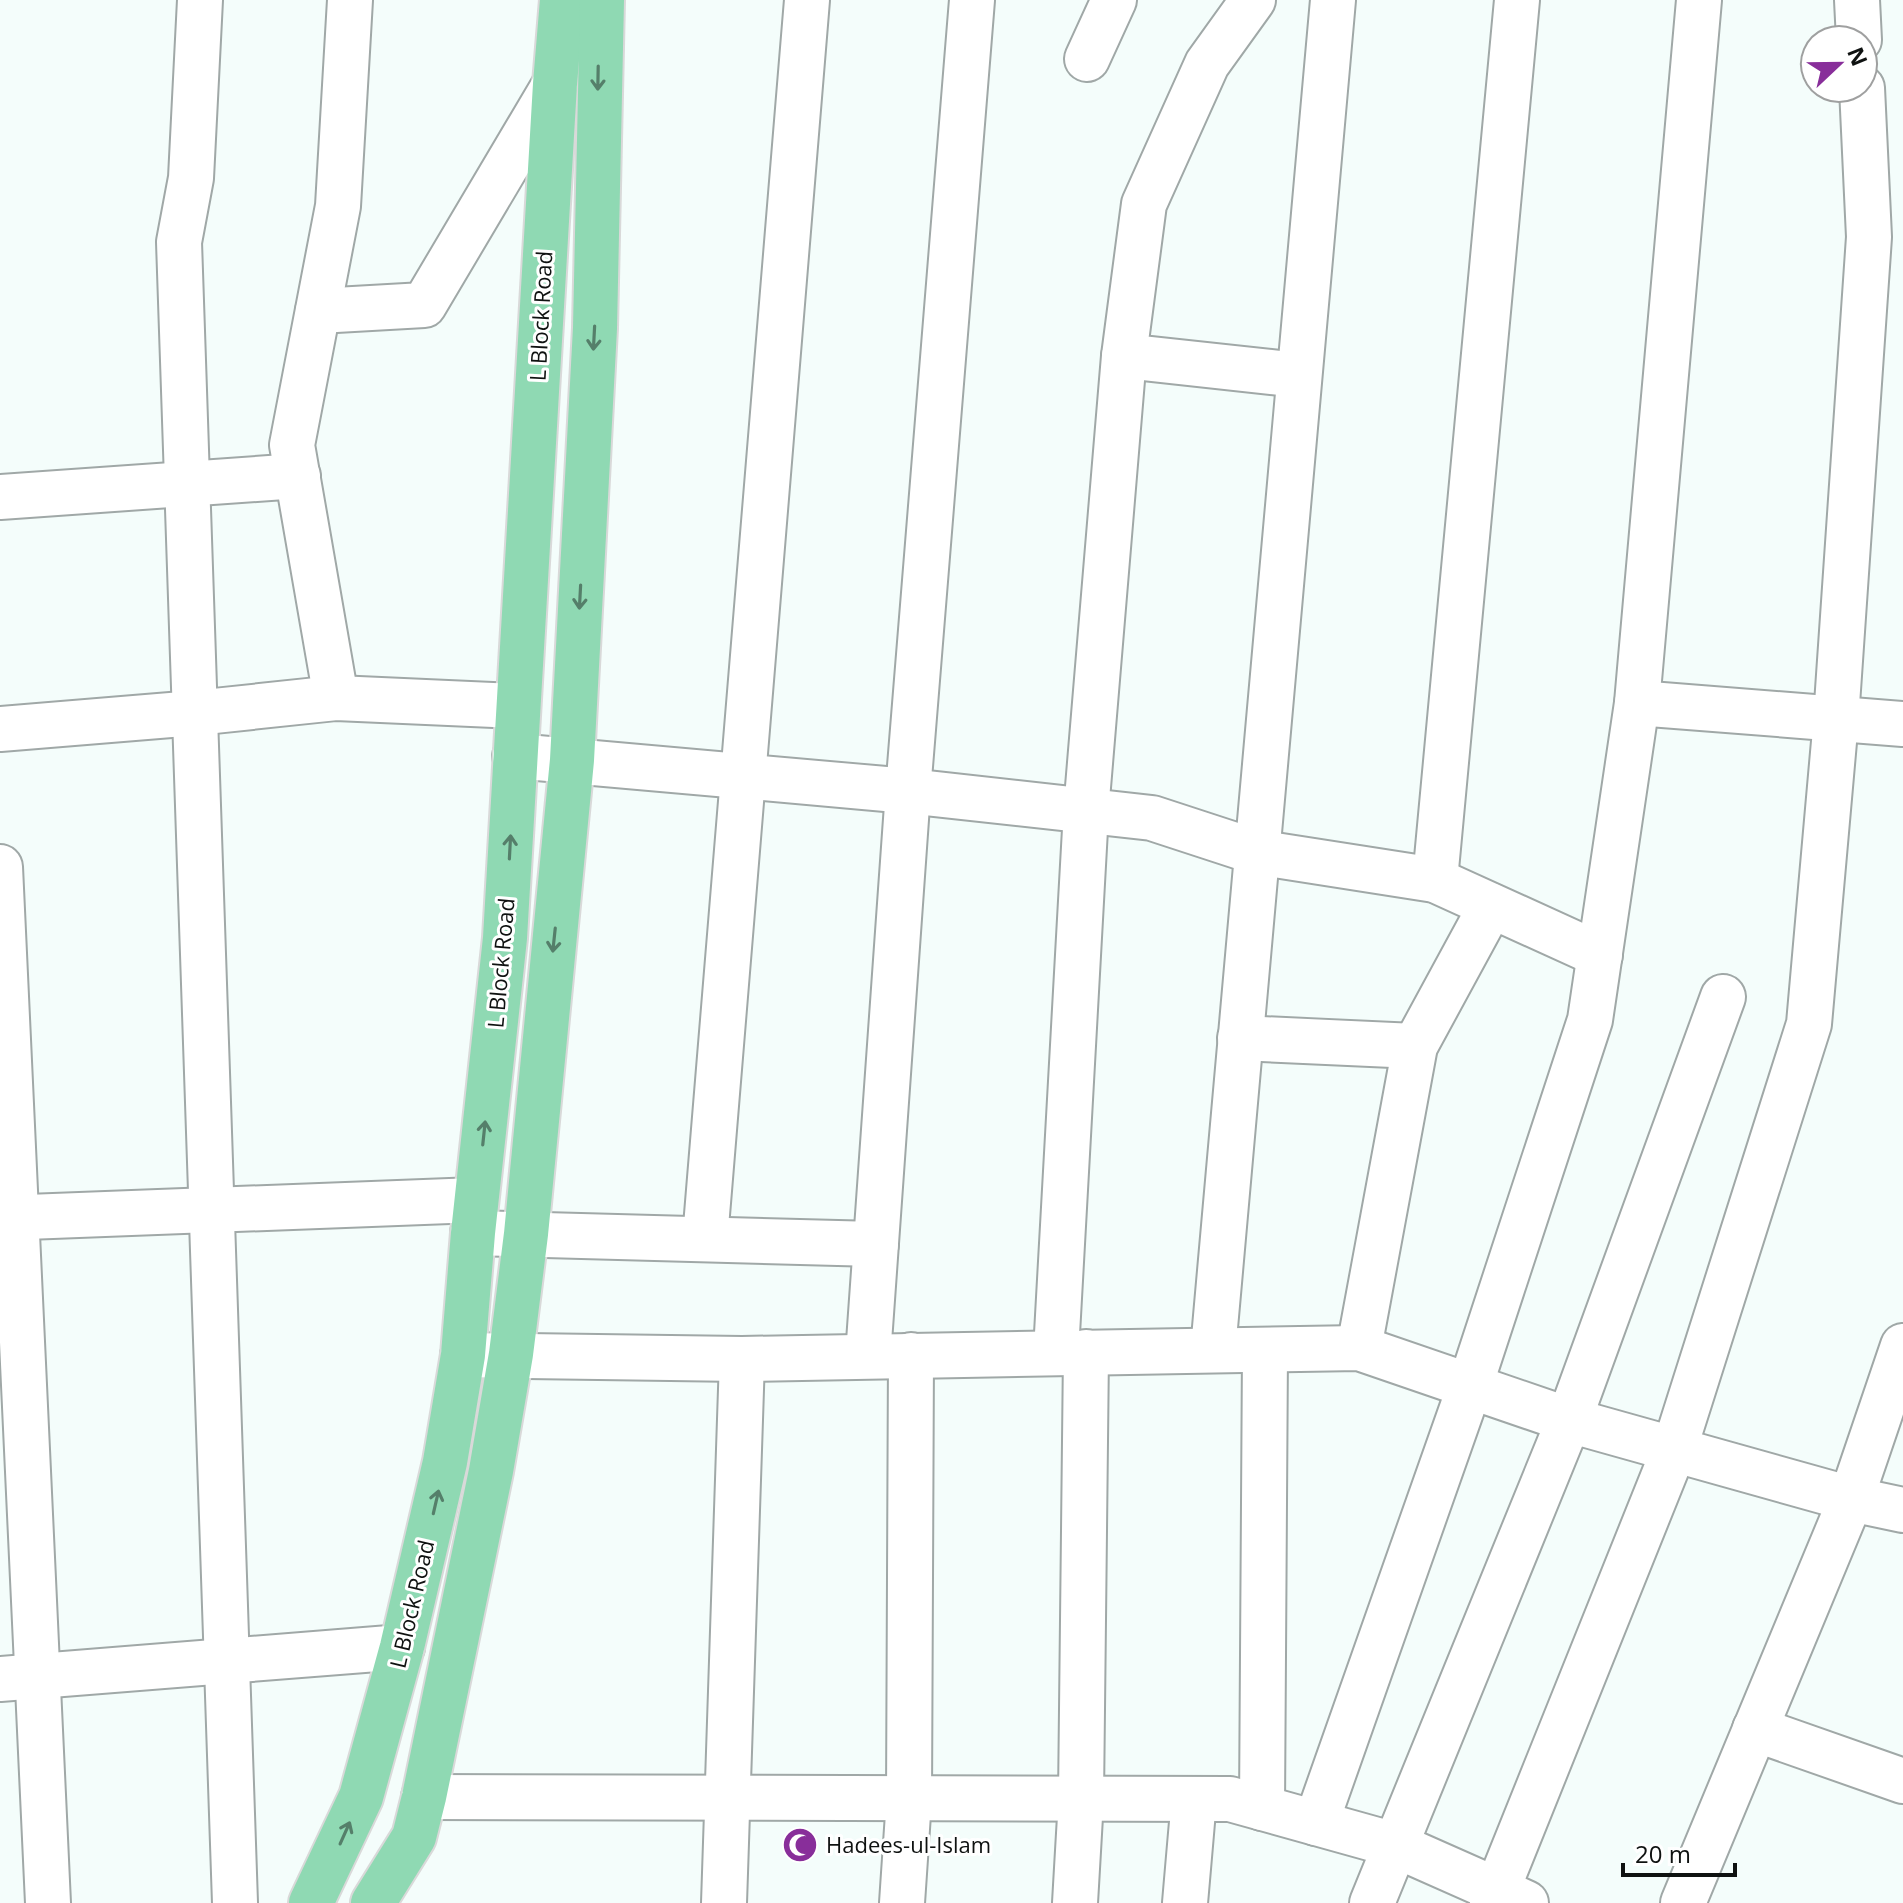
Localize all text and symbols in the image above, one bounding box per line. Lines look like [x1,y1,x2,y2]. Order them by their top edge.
north arrow [1799,24,1879,104]
text: N [1841,42,1876,70]
one-way arrow [591,64,606,91]
street label: L Block Road [522,250,558,382]
one-way arrow [586,324,601,351]
one-way arrow [573,584,588,610]
one-way arrow [503,834,518,861]
street label: L Block Road [479,897,521,1029]
one-way arrow [547,926,562,953]
one-way arrow [476,1120,491,1147]
one-way arrow [429,1489,444,1515]
street label: L Block Road [382,1537,440,1671]
one-way arrow [338,1821,353,1845]
mosque icon: Hadees-ul-Islam [781,1826,819,1864]
scale bar [1623,1827,1735,1877]
place label: Hadees-ul-Islam [826,1829,991,1859]
text: 20 m [1635,1837,1691,1870]

